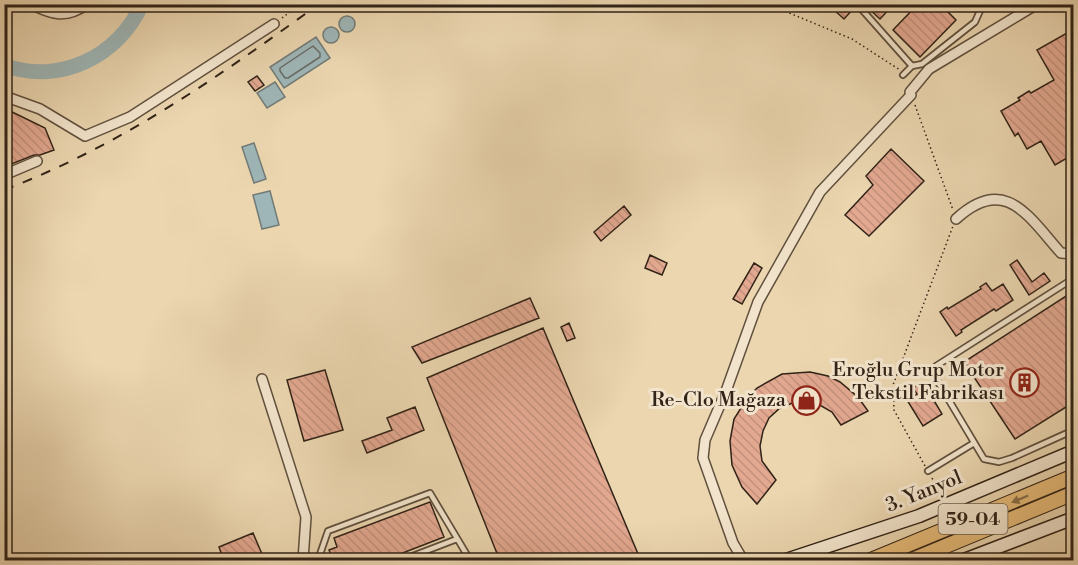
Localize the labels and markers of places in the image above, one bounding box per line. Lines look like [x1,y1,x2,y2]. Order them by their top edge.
place label: Eroğlu Grup Motor Tekstil Fabrikası [832,358,1004,406]
building icon: Eroğlu Grup Motor Tekstil Fabrikası [1009,366,1041,398]
shop icon: Re-Clo Mağaza [791,384,823,416]
place label: Re-Clo Mağaza [651,388,787,413]

